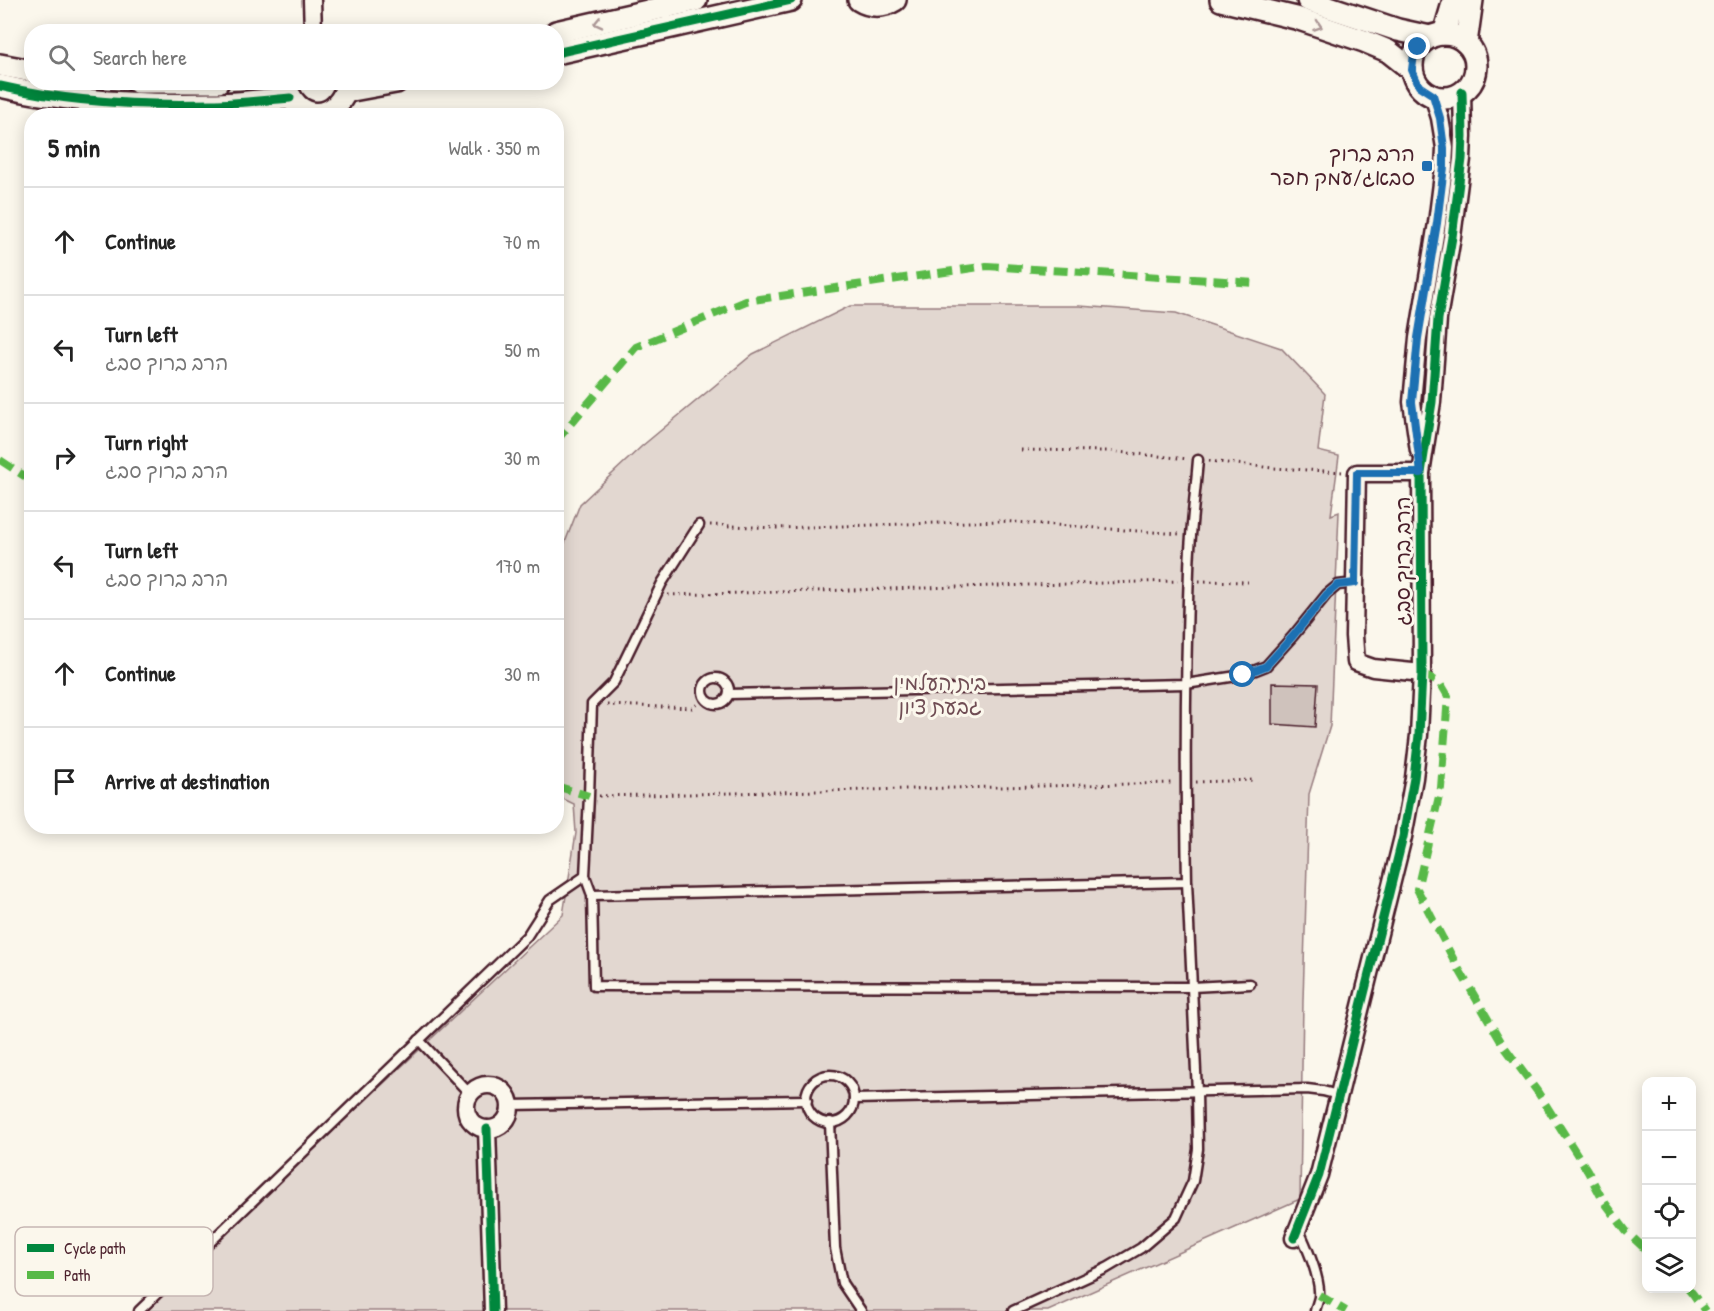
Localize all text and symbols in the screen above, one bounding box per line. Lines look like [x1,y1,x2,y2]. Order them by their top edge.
one-way arrow [593,15,603,28]
one-way arrow [1312,18,1323,31]
search box [24,24,564,90]
route end [1404,33,1430,59]
icon: search [45,41,78,74]
text: Search here [93,42,187,72]
text: 5 min [48,130,100,165]
text: Walk · 350 m [448,134,540,161]
place label: הרב ברוך סבאג/עמק חפר [1270,139,1415,192]
marker: הרב ברוך סבאג/עמק חפר [1420,159,1434,173]
icon: ahead [48,225,81,258]
text: Continue [105,226,176,256]
text: 70 m [503,228,540,255]
text: Turn left [105,319,178,349]
icon: left [48,333,81,366]
text: 50 m [504,336,540,363]
text: הרב ברוך סבג [105,349,228,376]
text: Turn right [105,427,188,457]
icon: right [48,441,81,474]
text: 30 m [504,444,540,471]
text: הרב ברוך סבג [105,457,228,484]
street label: הרב ברוך סבג [1388,496,1417,626]
text: Turn left [105,535,178,565]
icon: left [48,549,81,582]
text: 170 m [496,552,540,579]
text: הרב ברוך סבג [105,565,228,592]
icon: ahead [48,657,81,690]
text: Continue [105,658,176,688]
text: 30 m [504,660,540,687]
route start [1229,661,1255,687]
park label: בית העלמין גבעת ציון [894,668,986,721]
icon: arrive [48,765,81,798]
text: Arrive at destination [105,766,270,796]
map controls [1642,1077,1696,1293]
button: + [1642,1077,1696,1131]
button: − [1642,1131,1696,1185]
button: locate [1642,1185,1696,1239]
legend [15,1227,213,1296]
text: Cycle path [64,1237,126,1259]
button: layers [1642,1239,1696,1293]
text: Path [64,1264,90,1286]

